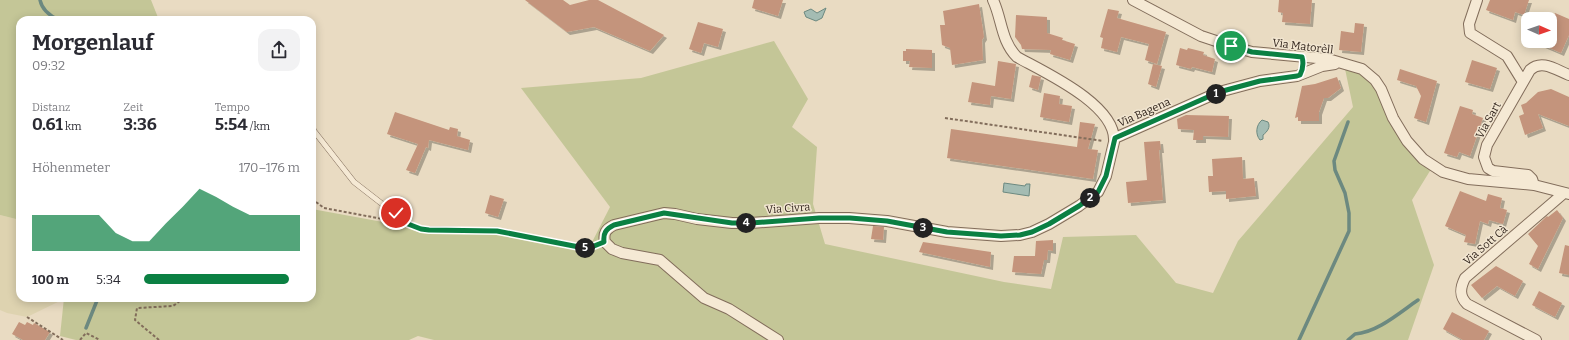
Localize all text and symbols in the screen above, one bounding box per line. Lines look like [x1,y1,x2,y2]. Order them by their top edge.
north arrow [1521,12,1557,48]
map controls [1521,12,1557,48]
text: Morgenlauf [32,29,153,56]
button: share [258,29,300,71]
pin [1214,29,1248,63]
icon: arrive [1220,35,1242,57]
street label: Via Matorèll [1272,36,1334,57]
text: 09:32 [32,58,65,73]
pin: 1 [1206,84,1226,104]
text: 1 [1214,87,1218,100]
street label: Via Bagena [1116,95,1173,130]
street label: Via Sart [1473,100,1504,141]
text: Distanz [32,101,70,114]
text: Zeit [123,101,143,114]
text: Tempo [215,101,250,114]
text: 0.61 [32,114,63,135]
text: 3:36 [123,114,157,135]
text: 5:54 [215,114,248,135]
text: km [63,120,81,133]
text: /km [248,120,270,133]
text: Höhenmeter [32,160,110,175]
text: 170–176 m [239,160,300,175]
pin: 2 [1080,188,1100,208]
text: 2 [1087,191,1093,204]
pin [379,196,413,230]
street label: Via Civra [765,200,811,217]
icon: check [385,202,407,224]
pin: 4 [736,213,756,233]
text: 4 [743,216,749,229]
pin: 3 [913,218,933,238]
text: 3 [920,221,926,234]
street label: Via Sott Cà [1461,223,1510,268]
pin: 5 [575,238,595,258]
text: 5 [582,241,588,254]
text: 100 m [32,272,69,287]
text: 5:34 [96,272,121,287]

